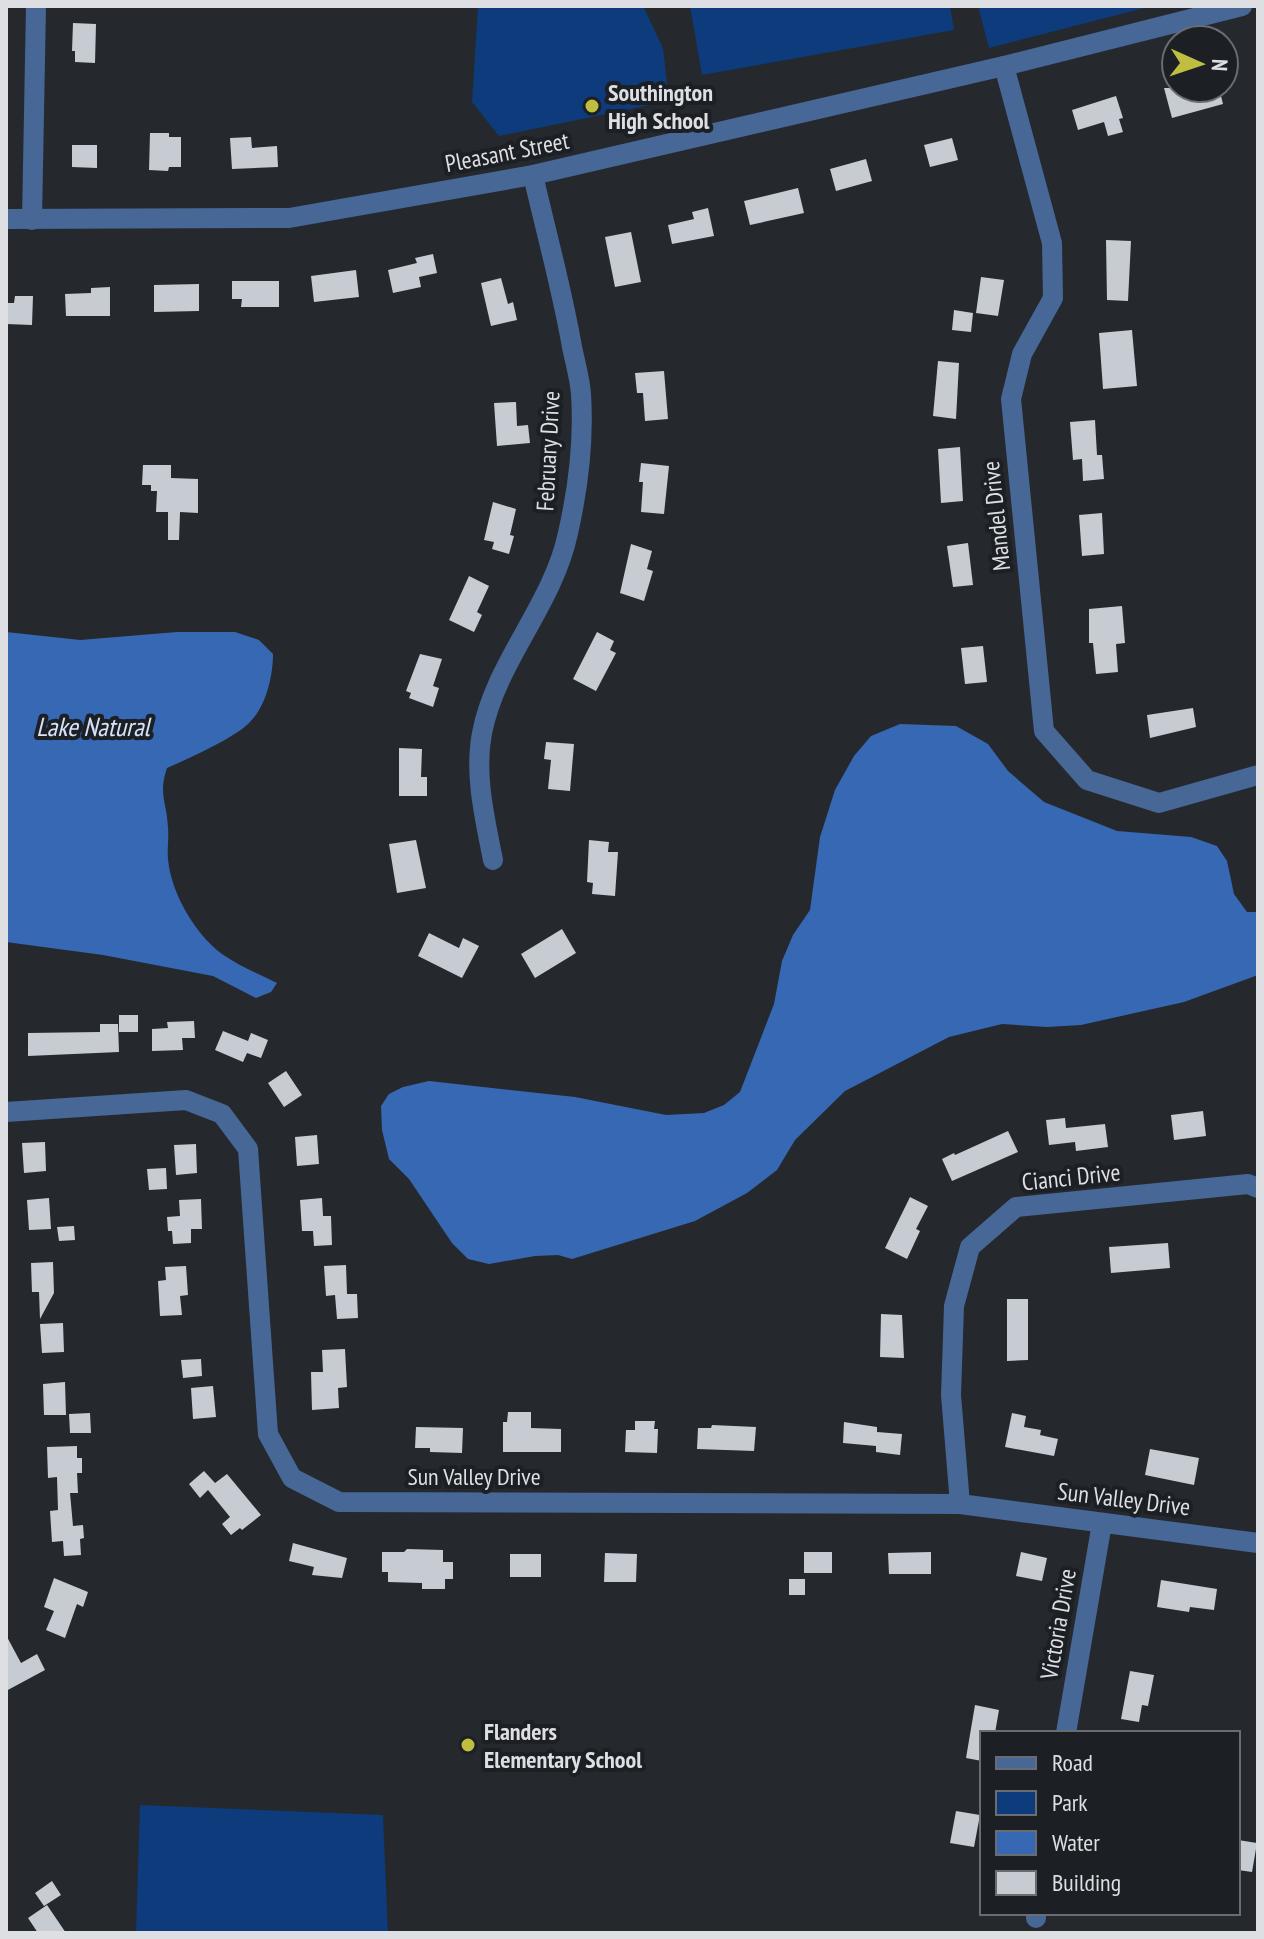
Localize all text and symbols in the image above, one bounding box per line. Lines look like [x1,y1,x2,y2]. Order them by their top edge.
north arrow [1160,24,1240,104]
text: N [1206,58,1234,72]
place label: Southington High School [608,77,713,136]
marker: Southington High School [583,97,601,115]
street label: Pleasant Street [442,125,572,179]
street label: February Drive [529,390,567,512]
street label: Mandel Drive [975,460,1017,572]
water label: Lake Natural [36,710,153,743]
street label: Cianci Drive [1020,1156,1122,1198]
street label: Sun Valley Drive [407,1461,541,1492]
street label: Sun Valley Drive [1056,1475,1192,1523]
street label: Victoria Drive [1033,1566,1083,1683]
place label: Flanders Elementary School [484,1716,642,1775]
legend [980,1731,1240,1915]
marker: Flanders Elementary School [459,1736,477,1754]
text: Road [1052,1747,1093,1778]
text: Park [1052,1787,1088,1818]
text: Water [1052,1827,1100,1858]
text: Building [1052,1867,1121,1898]

